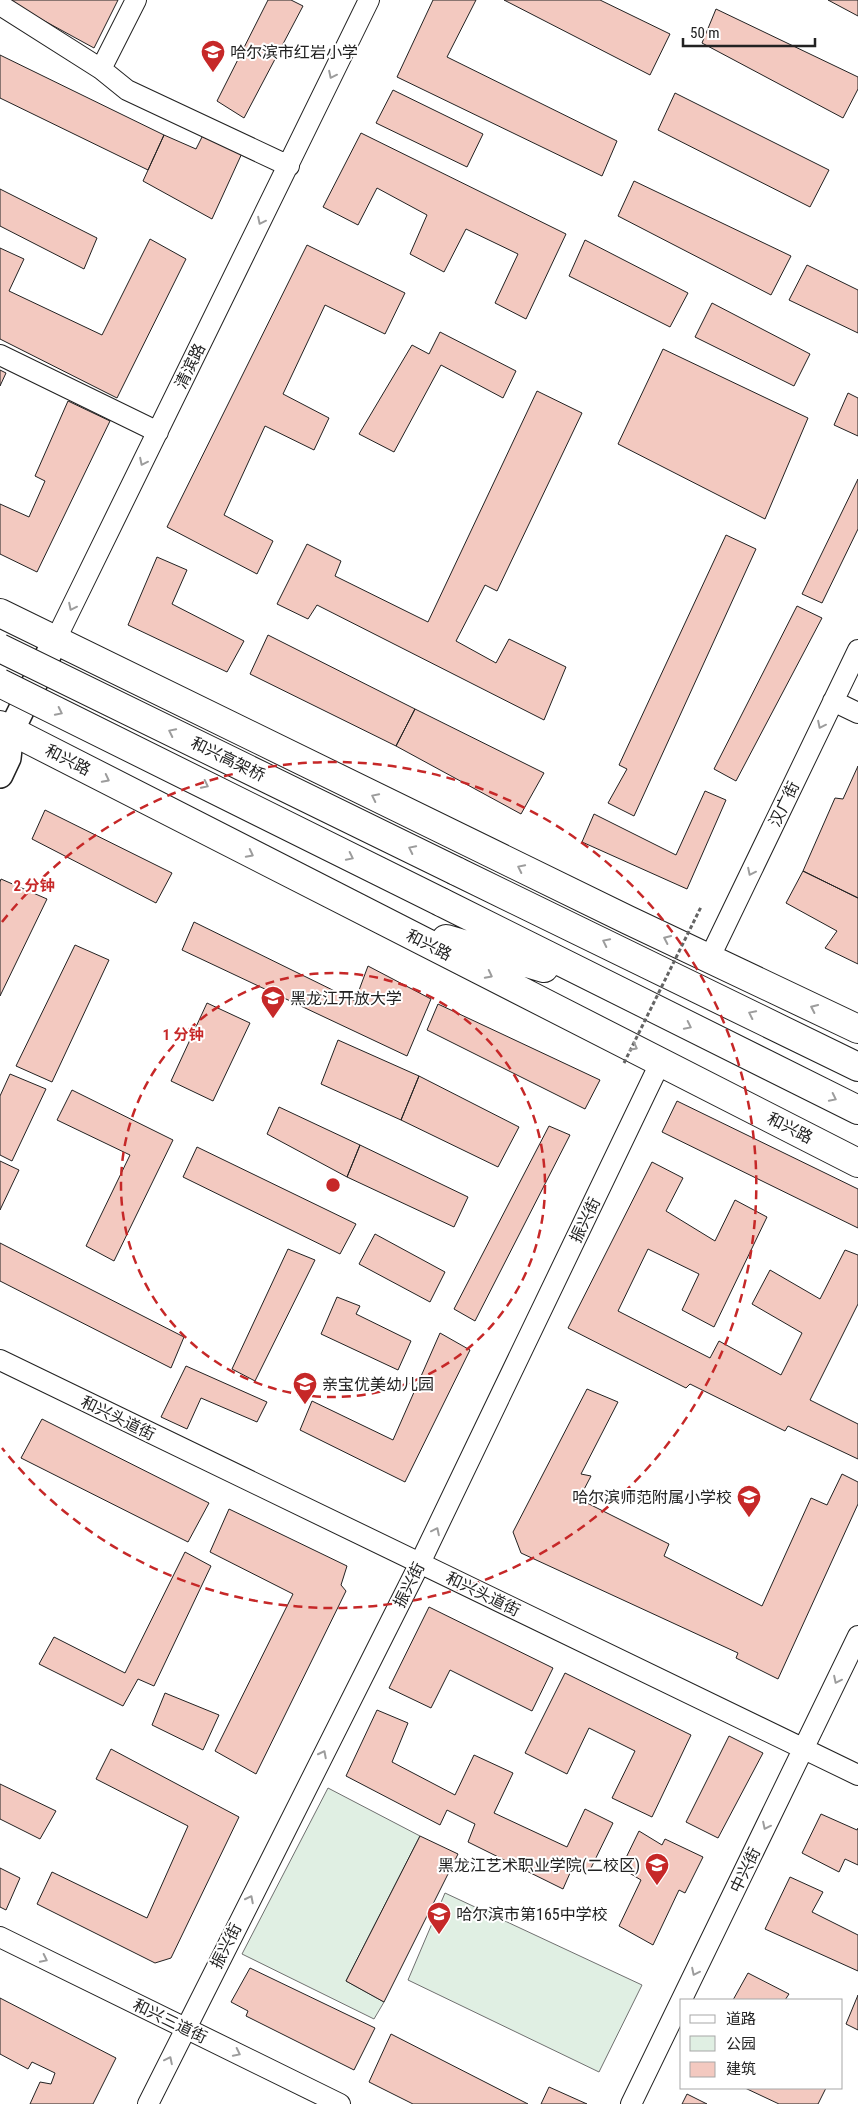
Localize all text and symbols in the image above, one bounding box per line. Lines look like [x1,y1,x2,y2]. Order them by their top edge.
scale bar [683,15,816,47]
text: 50 m [690,24,720,42]
school or university icon: 哈尔滨市红岩小学 [200,39,226,73]
place label: 哈尔滨市红岩小学 [230,43,358,62]
one-way arrow [328,70,338,79]
one-way arrow [257,216,267,225]
street label: 清滨路 [171,340,209,392]
one-way arrow [139,456,149,465]
one-way arrow [68,602,78,611]
one-way arrow [54,706,63,716]
one-way arrow [817,720,828,729]
one-way arrow [168,728,177,738]
street label: 和兴高架桥 [188,733,268,785]
street label: 和兴路 [42,741,94,779]
one-way arrow [101,773,110,783]
one-way arrow [200,778,209,789]
street label: 汉广街 [765,778,803,830]
one-way arrow [371,792,380,803]
one-way arrow [408,845,417,856]
one-way arrow [245,848,254,858]
one-way arrow [345,851,354,861]
one-way arrow [517,864,526,874]
one-way arrow [748,866,758,875]
text: 2 分钟 [13,877,55,895]
street label: 和兴路 [403,926,455,964]
one-way arrow [663,935,672,945]
one-way arrow [602,938,611,949]
one-way arrow [484,969,493,979]
school or university icon: 黑龙江开放大学 [260,985,286,1019]
place label: 黑龙江开放大学 [290,989,402,1008]
one-way arrow [810,1004,819,1015]
one-way arrow [748,1010,757,1020]
one-way arrow [682,1019,691,1029]
text: 1 分钟 [162,1026,204,1044]
one-way arrow [629,1041,638,1052]
one-way arrow [828,1092,837,1102]
street label: 和兴路 [764,1109,816,1147]
centre of rings [324,1176,342,1194]
street label: 振兴街 [566,1194,604,1246]
school or university icon: 亲宝优美幼儿园 [292,1371,318,1405]
place label: 亲宝优美幼儿园 [322,1375,434,1394]
street label: 和兴头道街 [78,1392,158,1444]
school or university icon: 哈尔滨师范附属小学校 [736,1484,762,1518]
place label: 哈尔滨师范附属小学校 [572,1488,732,1507]
one-way arrow [429,1527,440,1536]
street label: 振兴街 [390,1559,428,1611]
street label: 和兴头道街 [443,1568,523,1620]
one-way arrow [833,1675,843,1684]
one-way arrow [317,1751,327,1760]
one-way arrow [762,1821,772,1830]
street label: 中兴街 [726,1844,764,1896]
school or university icon: 黑龙江艺术职业学院(二校区) [644,1852,670,1886]
place label: 黑龙江艺术职业学院(二校区) [438,1856,640,1875]
one-way arrow [244,1896,254,1905]
school or university icon: 哈尔滨市第165中学校 [426,1901,452,1935]
place label: 哈尔滨市第165中学校 [456,1905,608,1924]
street label: 振兴街 [207,1920,245,1972]
one-way arrow [39,1953,48,1963]
one-way arrow [691,1967,701,1976]
street label: 和兴三道街 [130,1995,210,2047]
legend [680,1999,843,2089]
text: 道路 [726,2010,756,2028]
text: 公园 [726,2035,756,2053]
one-way arrow [232,2047,241,2058]
one-way arrow [163,2056,173,2065]
text: 建筑 [726,2060,756,2078]

